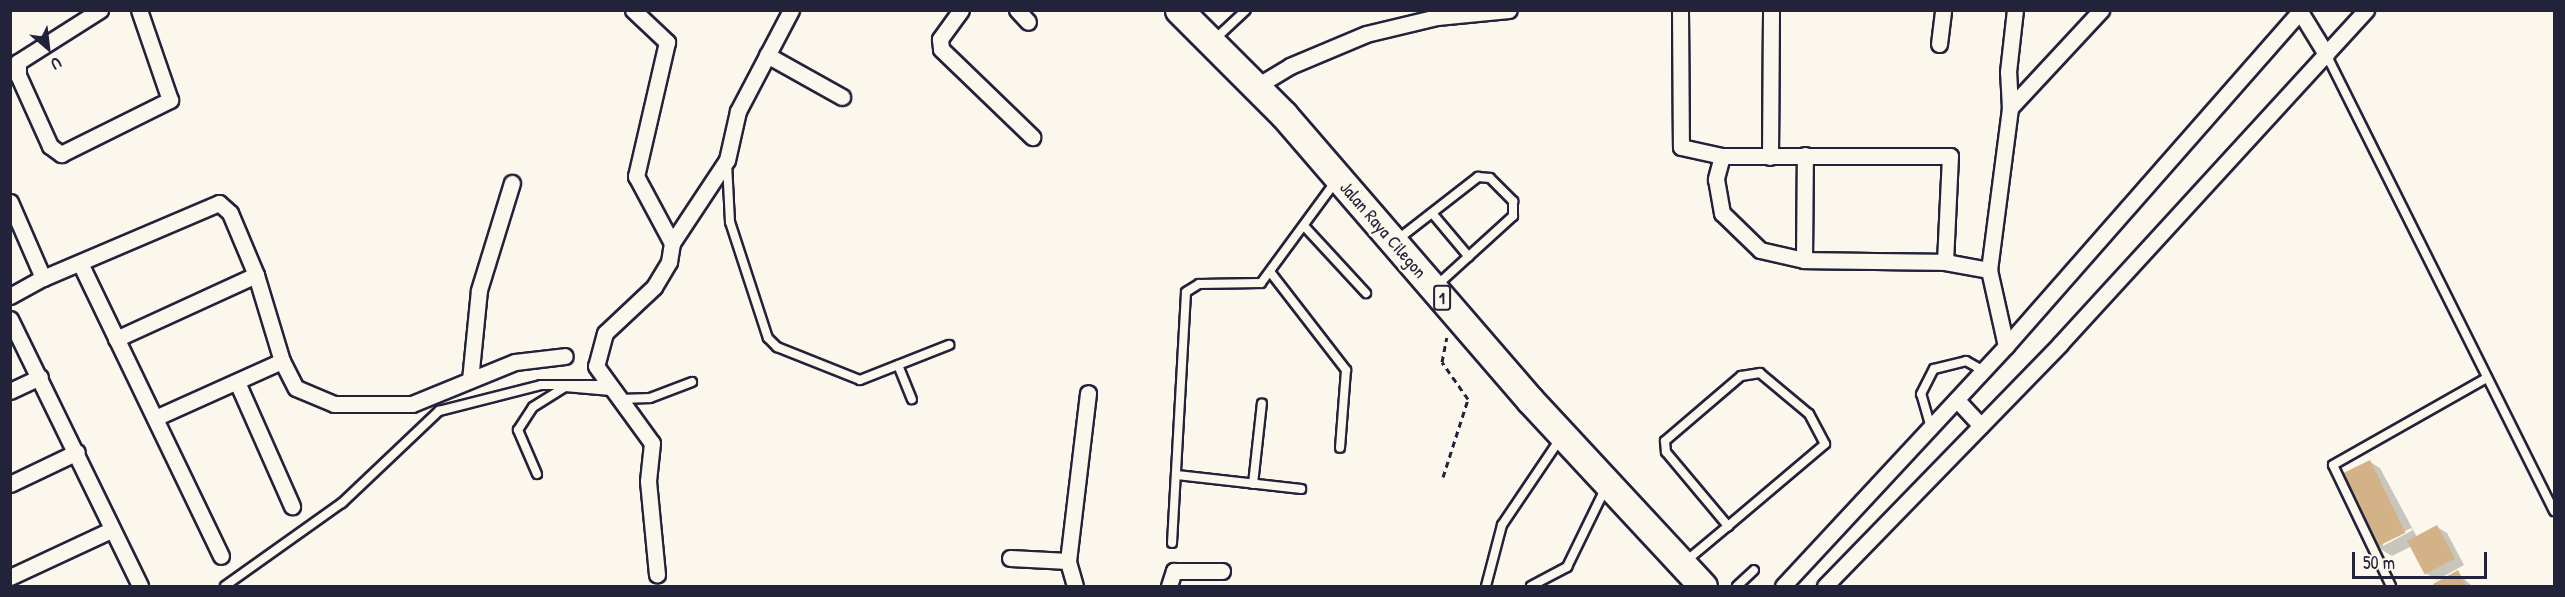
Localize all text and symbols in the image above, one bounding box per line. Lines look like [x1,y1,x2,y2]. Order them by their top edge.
north arrow [18,18,78,78]
text: U [47,52,66,76]
street label: Jalan Raya Cilegon [1335,177,1431,283]
road number: 1 [1433,285,1451,311]
scale bar [2355,540,2490,578]
text: 50 m [2363,550,2395,575]

